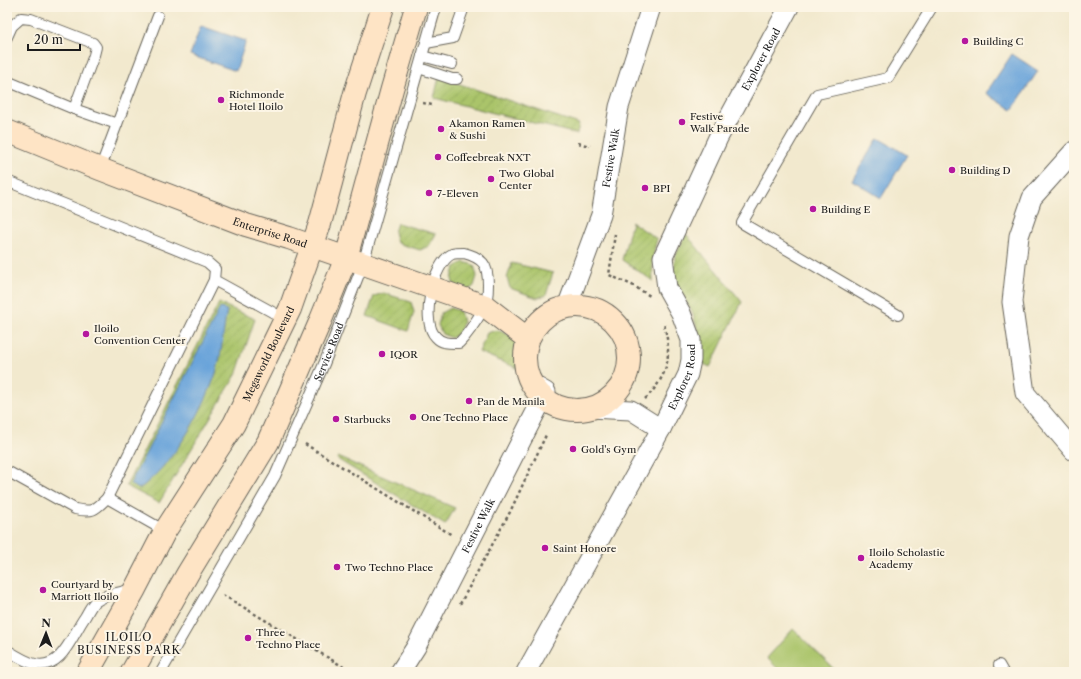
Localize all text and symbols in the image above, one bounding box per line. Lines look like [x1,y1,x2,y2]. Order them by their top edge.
scale bar [28,26,80,52]
street label: Explorer Road [739,26,783,93]
text: 20 m [34,32,63,47]
place label: Building C [973,35,1023,48]
marker: Building C [960,36,970,46]
place label: Richmonde Hotel Iloilo [229,88,285,113]
marker: Richmonde Hotel Iloilo [216,95,226,105]
place label: Festive Walk Parade [689,110,750,135]
place label: Akamon Ramen & Sushi [448,117,526,142]
marker: Festive Walk Parade [677,117,687,127]
marker: Akamon Ramen & Sushi [436,124,446,134]
street label: Festive Walk [600,126,623,188]
place label: Coffeebreak NXT [446,151,531,164]
marker: Coffeebreak NXT [433,152,443,162]
place label: Building D [960,164,1011,177]
marker: Building D [947,165,957,175]
place label: Two Global Center [499,167,554,192]
marker: Two Global Center [486,174,496,184]
place label: BPI [653,182,670,195]
marker: BPI [640,183,650,193]
place label: 7-Eleven [437,187,479,200]
marker: 7-Eleven [424,188,434,198]
place label: Building E [821,203,870,216]
marker: Building E [808,204,818,214]
street label: Enterprise Road [231,215,309,251]
street label: Megaworld Boulevard [240,304,297,404]
street label: Service Road [311,321,347,384]
place label: Iloilo Convention Center [94,322,186,347]
marker: Iloilo Convention Center [81,329,91,339]
street label: Explorer Road [665,344,698,412]
place label: IQOR [390,348,418,361]
marker: IQOR [377,349,387,359]
place label: Pan de Manila [477,395,546,408]
marker: Pan de Manila [464,396,474,406]
place label: One Techno Place [421,411,508,424]
marker: One Techno Place [408,412,418,422]
place label: Starbucks [344,413,391,426]
marker: Starbucks [331,414,341,424]
place label: Gold's Gym [581,443,637,456]
marker: Gold's Gym [568,444,578,454]
street label: Festive Walk [459,495,498,555]
place label: Saint Honore [553,542,617,555]
marker: Saint Honore [540,543,550,553]
place label: Iloilo Scholastic Academy [868,546,945,571]
marker: Iloilo Scholastic Academy [856,553,866,563]
place label: Two Techno Place [345,561,433,574]
marker: Two Techno Place [332,562,342,572]
place label: Courtyard by Marriott Iloilo [51,578,119,603]
marker: Courtyard by Marriott Iloilo [38,585,48,595]
north arrow [26,613,66,653]
text: N [41,616,52,630]
place label: Three Techno Place [256,626,321,651]
district label: ILOILO BUSINESS PARK [77,630,181,657]
marker: Three Techno Place [243,633,253,643]

